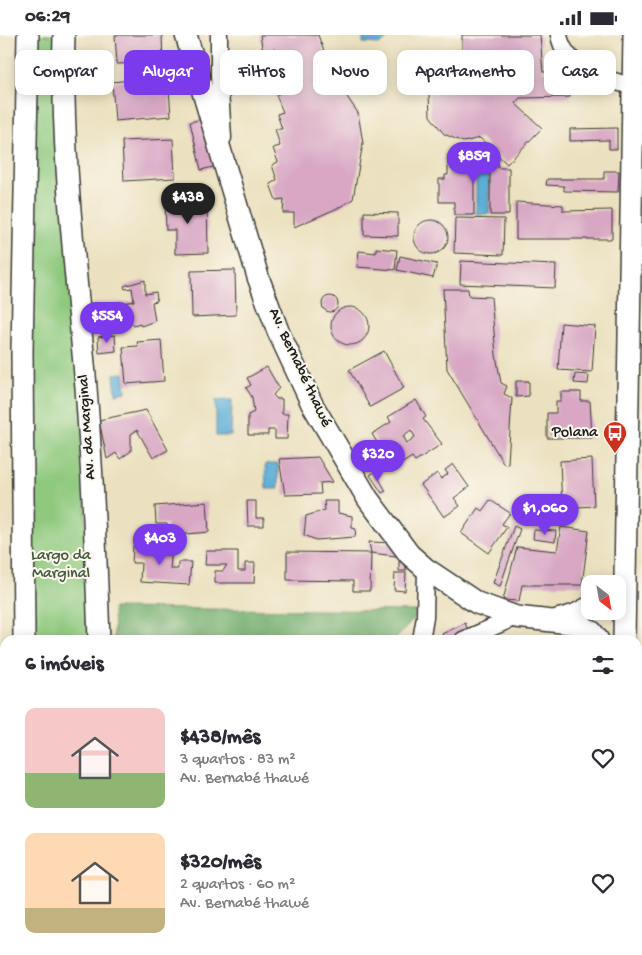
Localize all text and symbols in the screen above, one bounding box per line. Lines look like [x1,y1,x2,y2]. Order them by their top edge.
text: 06:29 [25,6,70,29]
chip: Comprar [15,50,114,95]
chip: Alugar [124,50,210,95]
chip: Filtros [220,50,303,95]
chip: Novo [313,50,387,95]
chip: Apartamento [397,50,534,95]
chip: Casa [544,50,616,95]
pin: $859 [444,141,504,184]
text: $859 [458,148,490,167]
pin: $438 [158,183,218,225]
text: $438 [172,189,204,208]
pin: $554 [77,301,137,344]
street label: Av. Bernabé thawé [263,306,335,431]
text: $554 [91,308,123,327]
street label: Av. da Marginal [75,374,101,480]
bus stop icon: Polana [602,420,628,454]
place label: Polana [551,424,599,443]
pin: $320 [348,439,408,482]
text: $320 [362,446,394,465]
pin: $1,060 [504,493,586,536]
text: $1,060 [523,500,567,519]
pin: $403 [130,523,190,566]
text: $403 [144,530,176,549]
park label: Largo da Marginal [31,547,92,584]
north arrow [581,575,626,620]
map controls [581,575,626,620]
icon: filters [589,651,617,679]
text: 6 imóveis [25,653,103,678]
text: $438/mês [180,726,260,751]
icon: home [65,728,125,788]
icon: heart [589,744,617,772]
text: 3 quartos · 83 m² [180,751,296,770]
text: Av. Bernabé thawé [180,770,309,789]
text: $320/mês [180,851,261,876]
icon: home [65,853,125,913]
icon: heart [589,869,617,897]
text: 2 quartos · 60 m² [180,876,295,895]
text: Av. Bernabé thawé [180,895,309,914]

